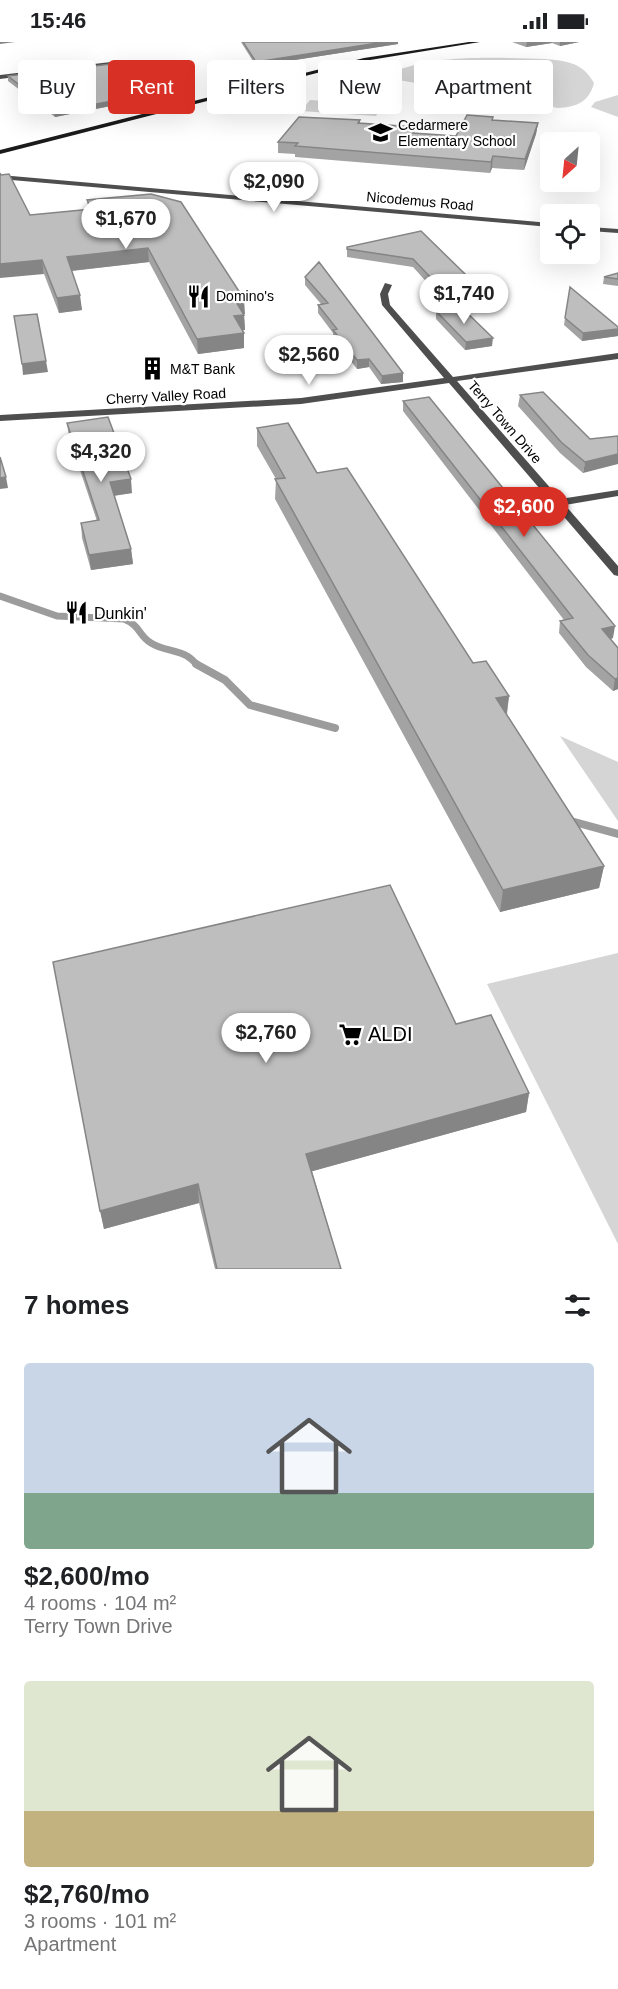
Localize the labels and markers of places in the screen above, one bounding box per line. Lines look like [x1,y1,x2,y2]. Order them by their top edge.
place label: Cedarmere Elementary School [398,117,516,149]
school or university icon: Cedarmere Elementary School [367,120,393,146]
pin: $2,090 [225,162,323,213]
pin: $1,670 [77,199,175,250]
pin: $1,740 [415,274,513,325]
restaurant icon: Domino's [185,283,211,309]
place label: Domino's [216,288,274,304]
pin: $2,560 [260,335,358,386]
building icon: M&T Bank [139,356,165,382]
place label: M&T Bank [170,361,236,377]
pin: $4,320 [52,432,150,483]
pin: $2,600 [475,487,573,538]
restaurant icon: Dunkin' [63,600,89,626]
place label: Dunkin' [94,605,147,622]
pin: $2,760 [217,1013,315,1064]
supermarket icon: ALDI [337,1021,363,1047]
place label: ALDI [368,1023,412,1045]

